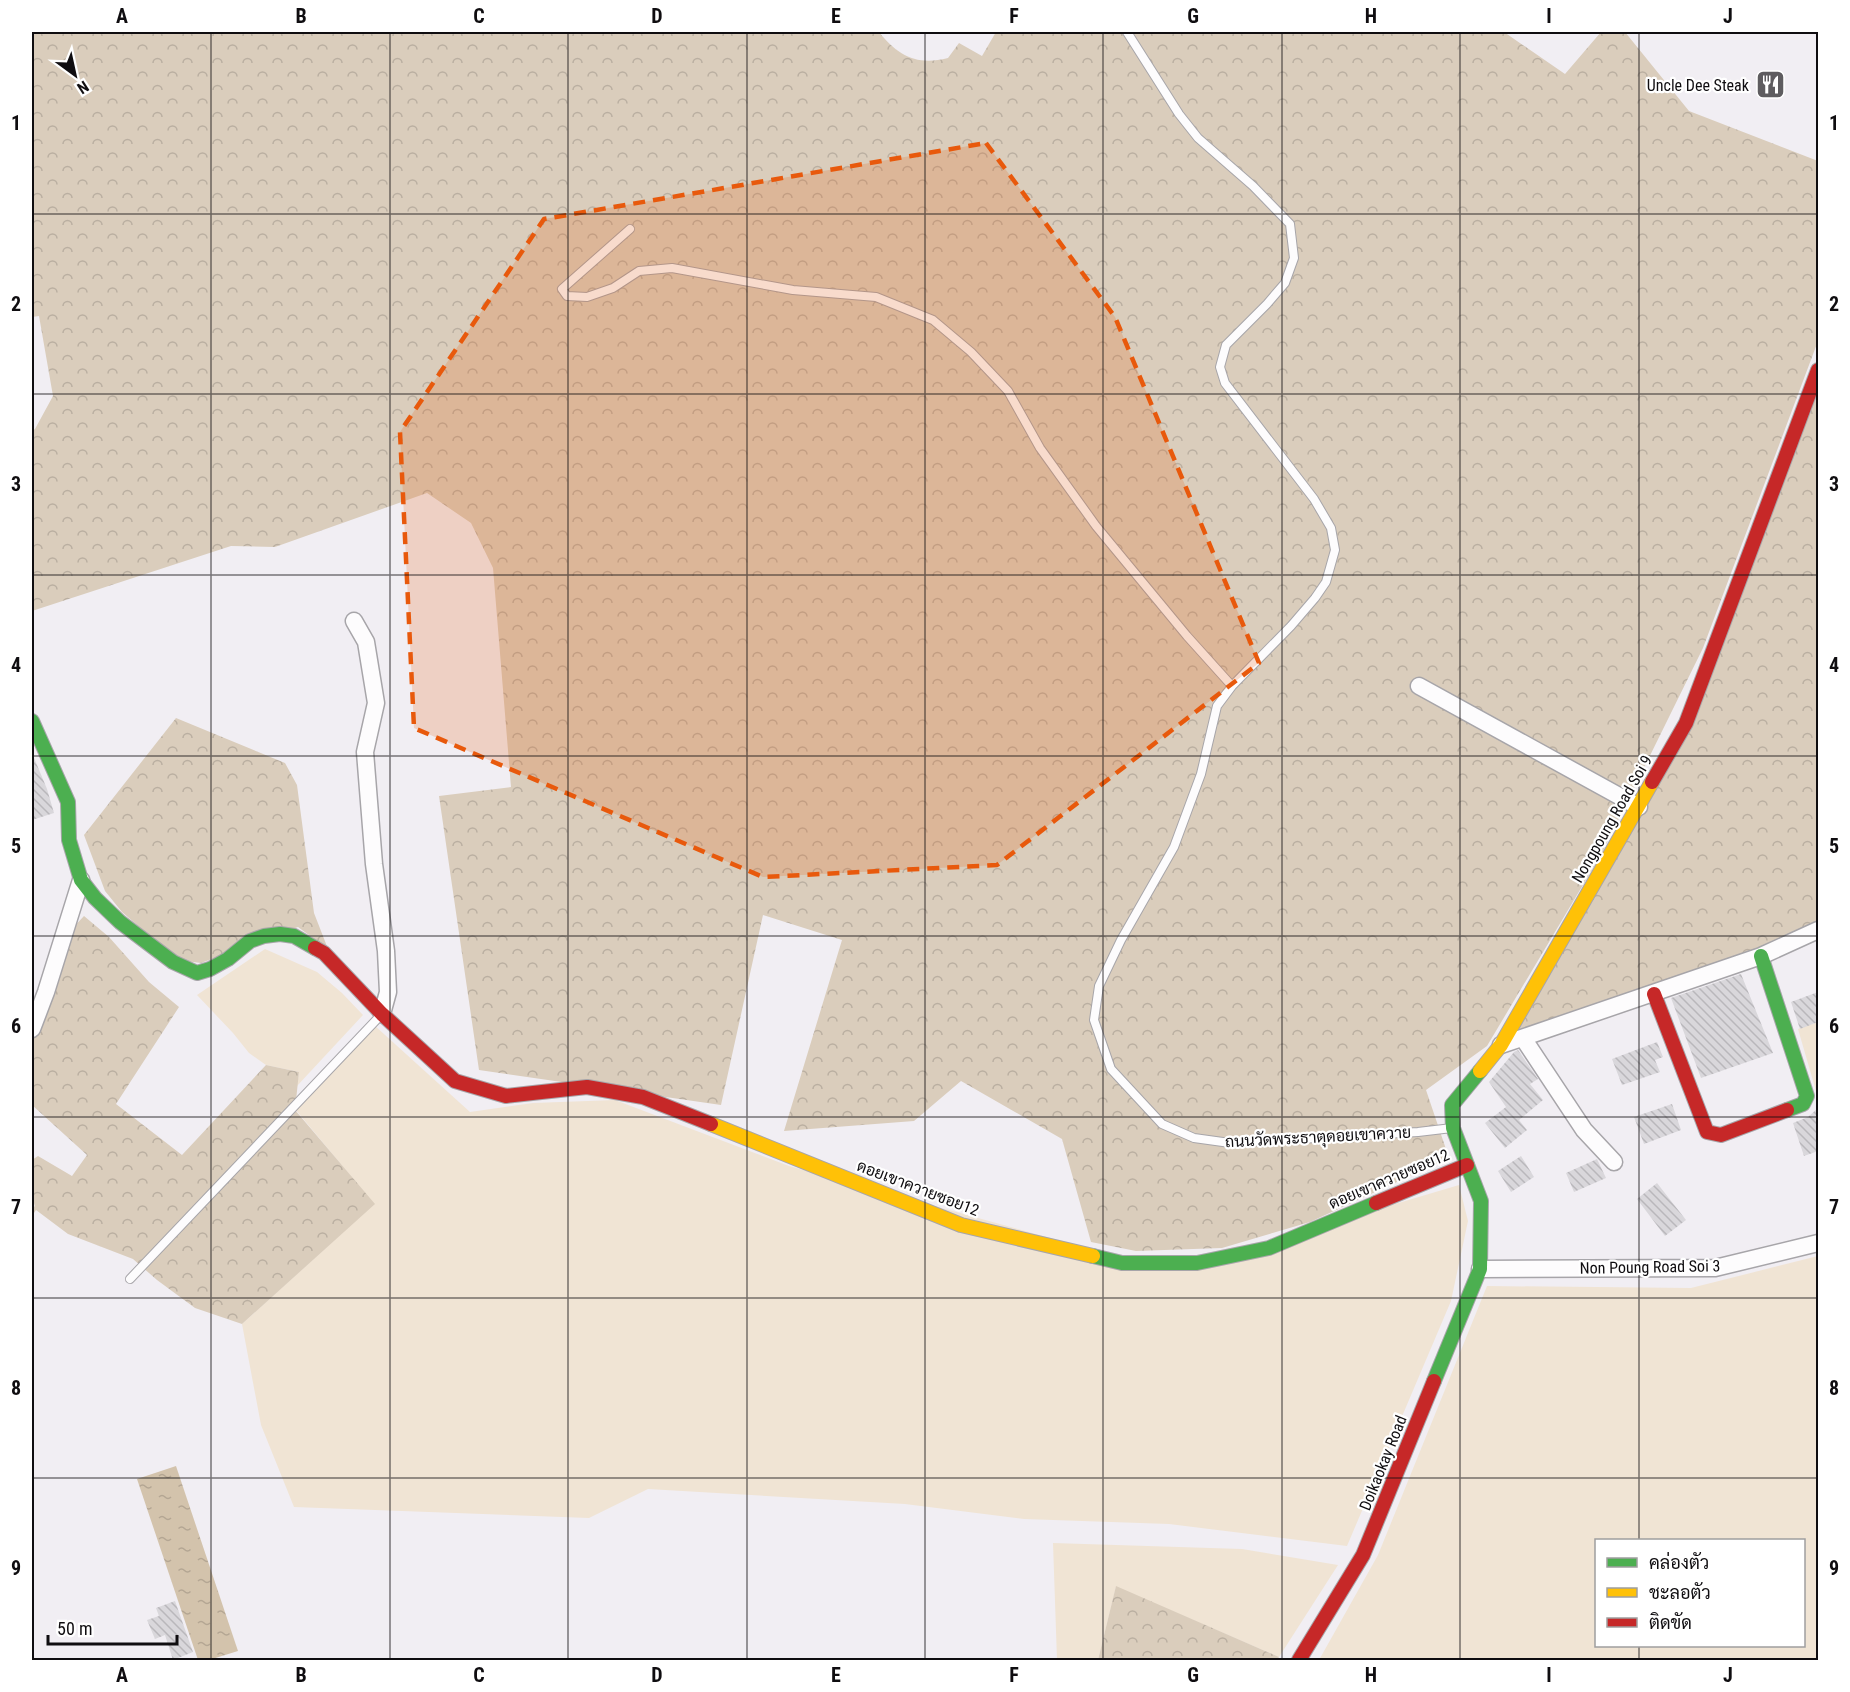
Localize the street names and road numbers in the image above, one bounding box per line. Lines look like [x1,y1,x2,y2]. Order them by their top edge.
street label: Nongpoung Road Soi 9 [1568,752,1656,886]
street label: ถนนวัดพระธาตุดอยเขาควาย [1224,1122,1412,1153]
street label: ดอยเขาควายซอย12 [1326,1145,1452,1213]
street label: ดอยเขาควายซอย12 [854,1156,982,1220]
street label: Non Poung Road Soi 3 [1580,1256,1720,1278]
street label: Doikaokay Road [1355,1413,1411,1513]

